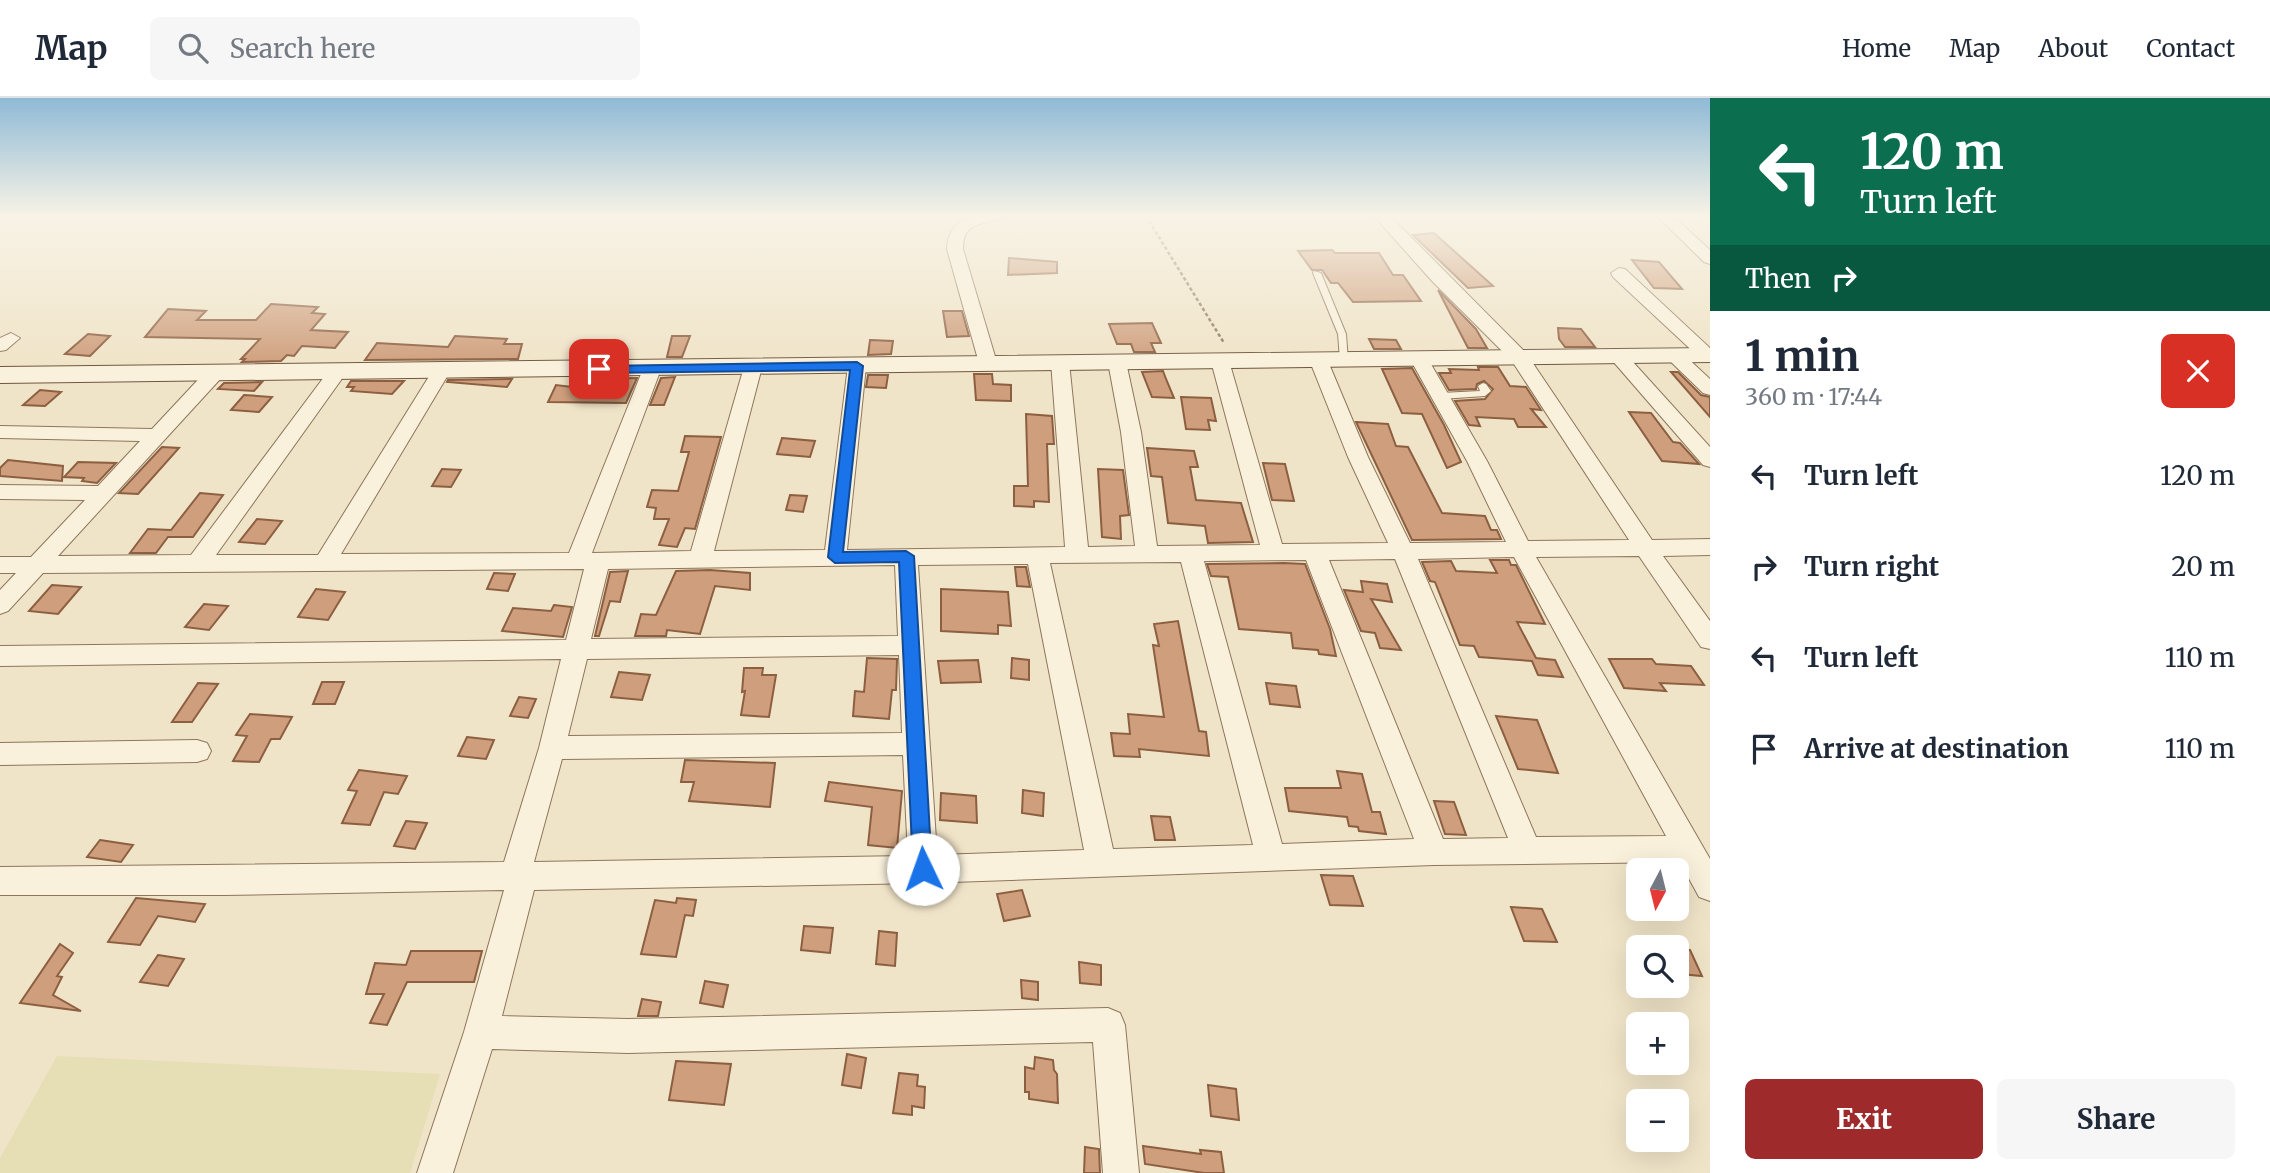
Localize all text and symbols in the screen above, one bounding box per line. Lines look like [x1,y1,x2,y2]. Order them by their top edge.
search box [150,17,640,80]
text: Map [35,28,108,69]
icon: search [174,29,212,67]
text: Search here [230,32,375,65]
text: Home [1842,33,1911,64]
text: Map [1949,33,2000,64]
text: About [2038,33,2108,64]
text: Contact [2146,33,2235,64]
text: 120 m [1860,121,2004,182]
icon: left [1745,126,1836,217]
text: Turn left [1860,182,1997,222]
icon: right [1825,259,1863,297]
text: Then [1745,262,1811,295]
text: 1 min [1745,330,1859,382]
button: close [2161,334,2235,408]
pin [569,339,629,399]
icon: arrive [580,350,618,388]
text: 360 m · 17:44 [1745,382,1882,411]
icon: left [1745,457,1783,495]
text: Turn left [1804,459,1918,492]
text: 120 m [2160,459,2235,492]
icon: right [1745,548,1783,586]
text: Turn right [1804,550,1939,583]
text: 20 m [2171,550,2235,583]
icon: left [1745,639,1783,677]
text: Turn left [1804,641,1918,674]
text: 110 m [2165,641,2235,674]
icon: arrive [1745,730,1783,768]
text: Arrive at destination [1804,732,2069,765]
text: 110 m [2165,732,2235,765]
position arrow [886,832,960,906]
north arrow [1626,858,1689,920]
map controls [1626,858,1689,1152]
button: search [1626,935,1689,998]
button: + [1626,1012,1689,1075]
button: Exit [1745,1079,1983,1159]
button: Share [1997,1079,2235,1159]
button: − [1626,1089,1689,1152]

